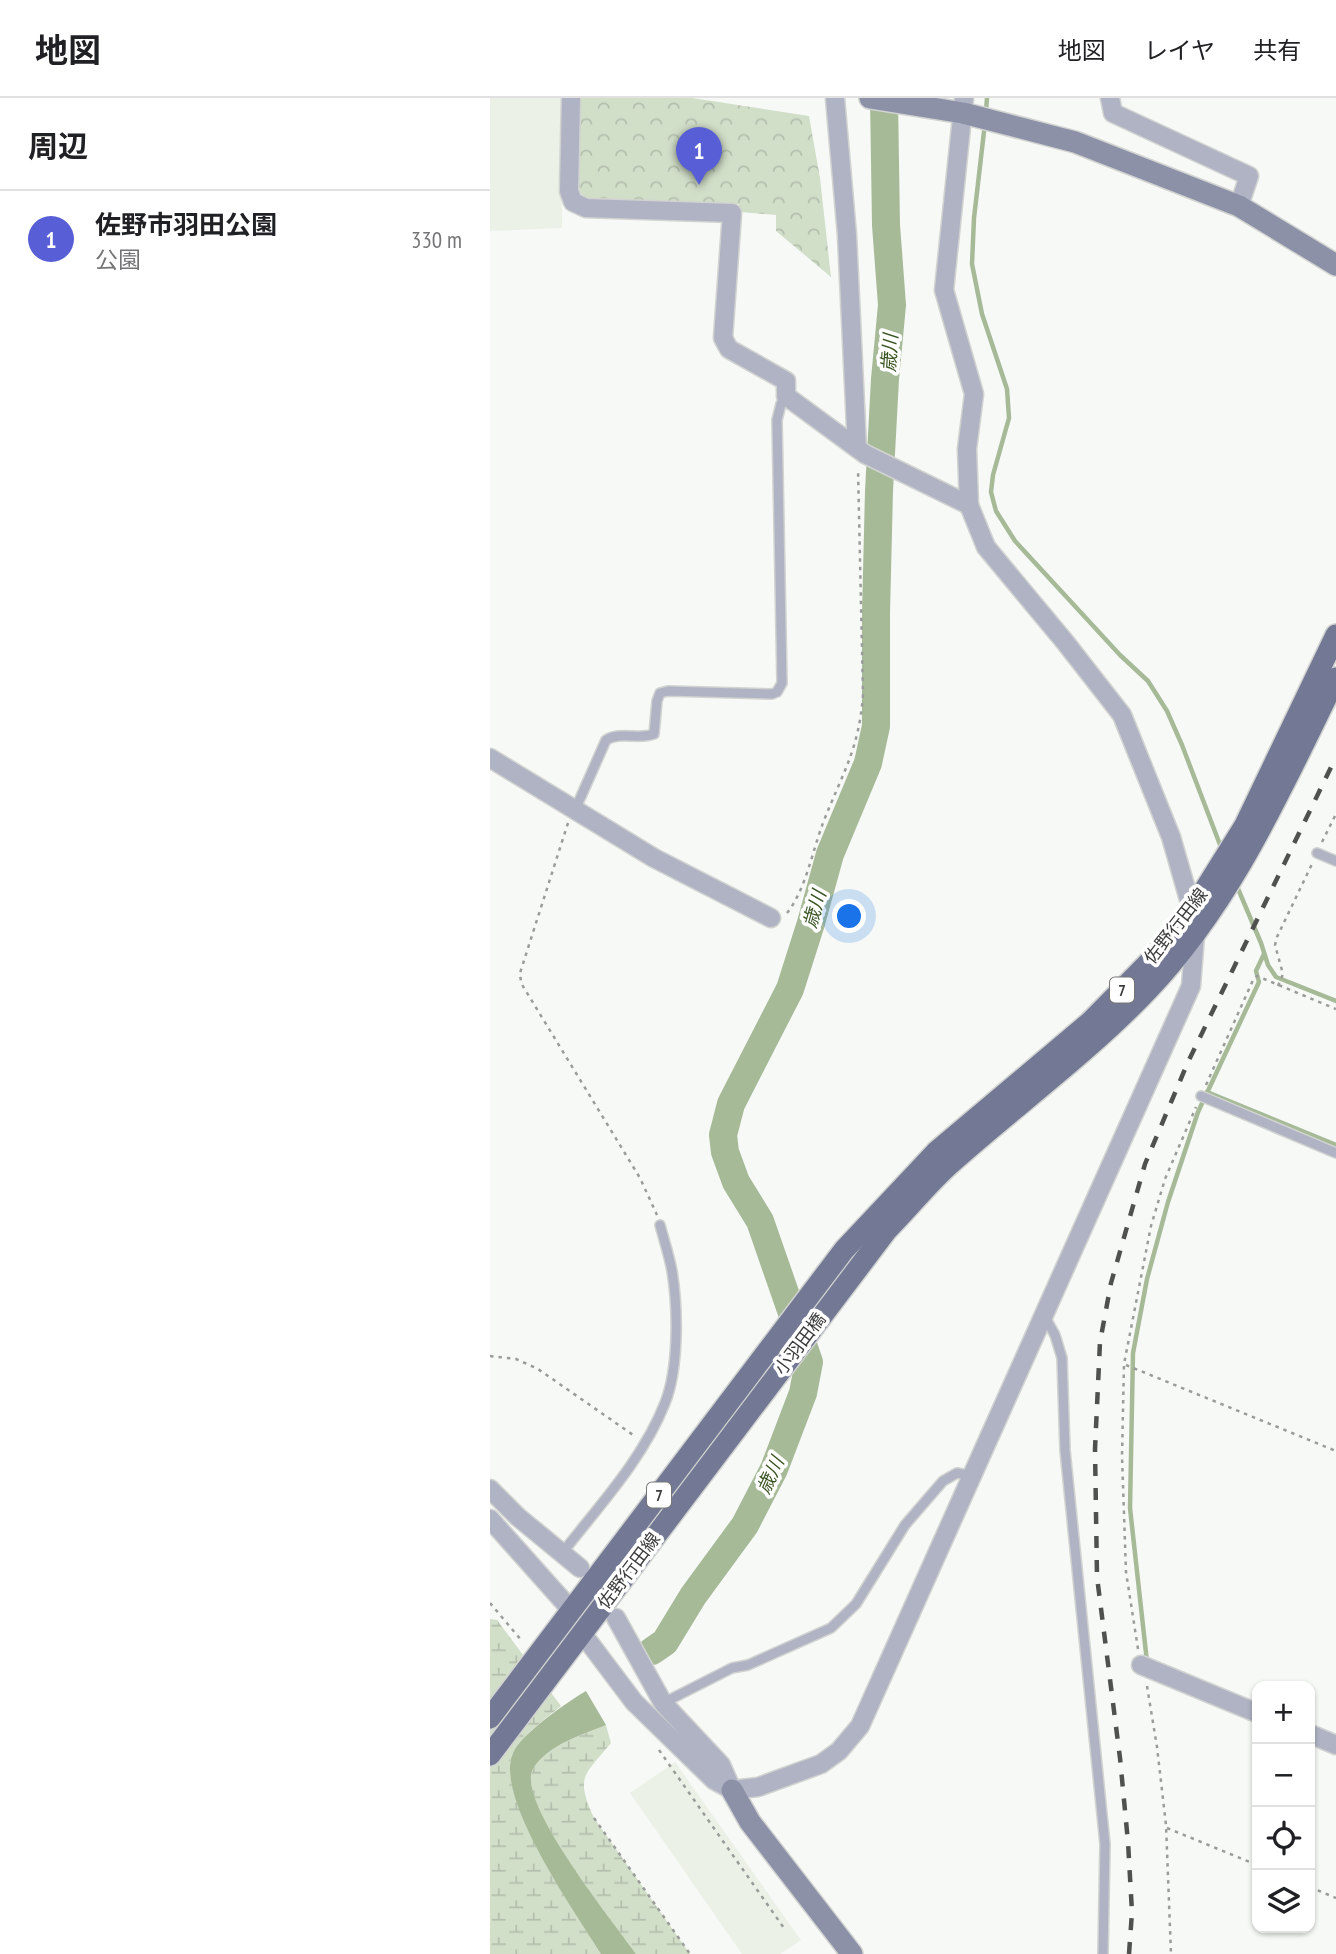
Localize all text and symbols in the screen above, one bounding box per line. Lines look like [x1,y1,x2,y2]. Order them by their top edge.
text: 地図 [35,28,101,71]
text: 地図 [1058,35,1106,66]
text: レイヤ [1144,35,1215,66]
text: 共有 [1253,35,1301,66]
text: 周辺 [28,126,88,165]
pin: 1 [676,127,722,185]
text: 佐野市羽田公園 [95,208,277,241]
text: 1 [46,225,57,254]
text: 330 m [411,225,462,254]
text: 公園 [95,245,141,274]
water label: 歳川 [876,331,902,373]
street label: 佐野行田線 [1139,883,1212,968]
water label: 歳川 [797,886,831,931]
your location [832,899,866,933]
road number: 7 [1110,978,1134,1002]
street label: 小羽田橋 [769,1308,830,1379]
water label: 歳川 [751,1451,790,1497]
road number: 7 [647,1483,671,1508]
street label: 佐野行田線 [592,1528,665,1614]
map controls [1252,1681,1315,1933]
button: + [1252,1681,1315,1744]
button: − [1252,1744,1315,1807]
button: locate [1252,1807,1315,1870]
button: layers [1252,1870,1315,1933]

